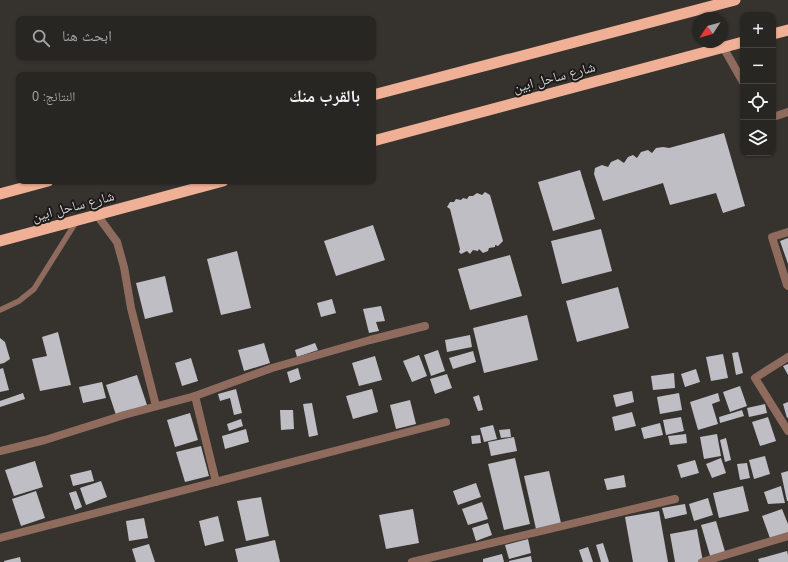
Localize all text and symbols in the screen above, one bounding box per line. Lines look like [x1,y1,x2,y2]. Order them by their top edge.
north arrow [692,12,728,48]
map controls [740,12,776,156]
button: + [740,12,776,48]
search box [16,16,376,60]
text: ابحث هنا [62,26,112,45]
icon: search [30,27,52,49]
button: − [740,48,776,84]
street label: شارع ساحل ابين [511,57,597,98]
button: locate [740,84,776,120]
text: بالقرب منك [289,85,360,107]
text: النتائج: 0 [32,88,75,105]
button: layers [740,120,776,156]
street label: شارع ساحل ابين [30,186,116,227]

